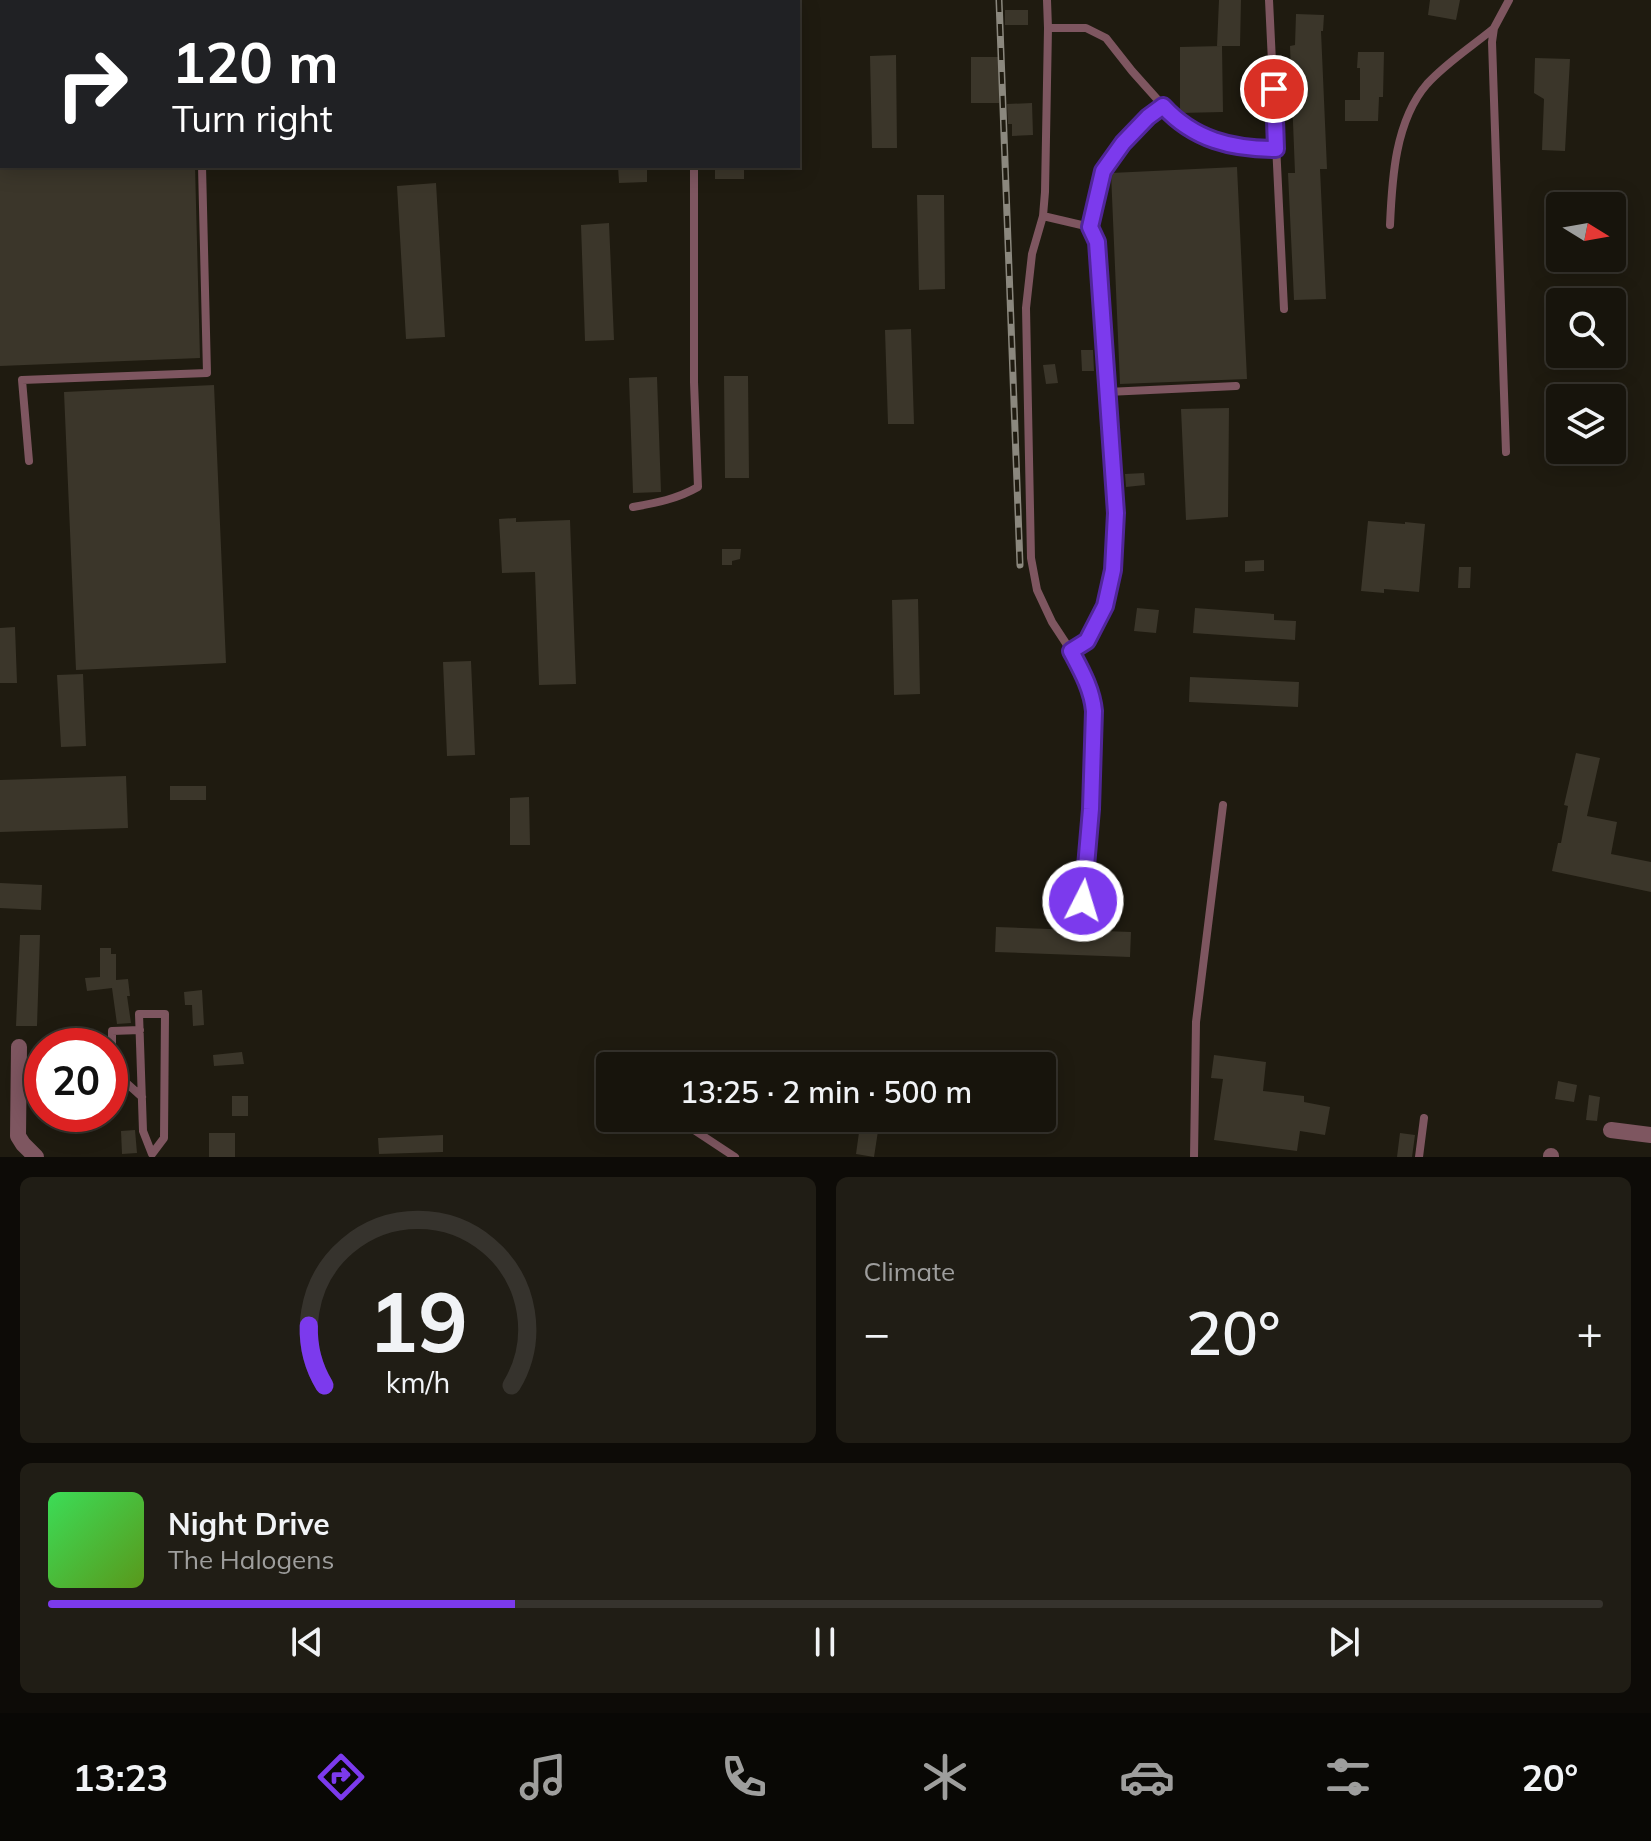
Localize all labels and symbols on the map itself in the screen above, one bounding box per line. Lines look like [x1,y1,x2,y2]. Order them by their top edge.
pin [1240,55,1308,123]
north arrow [1546,192,1626,272]
position arrow [1041,859,1125,943]
speed limit sign: 20 [24,1028,128,1132]

